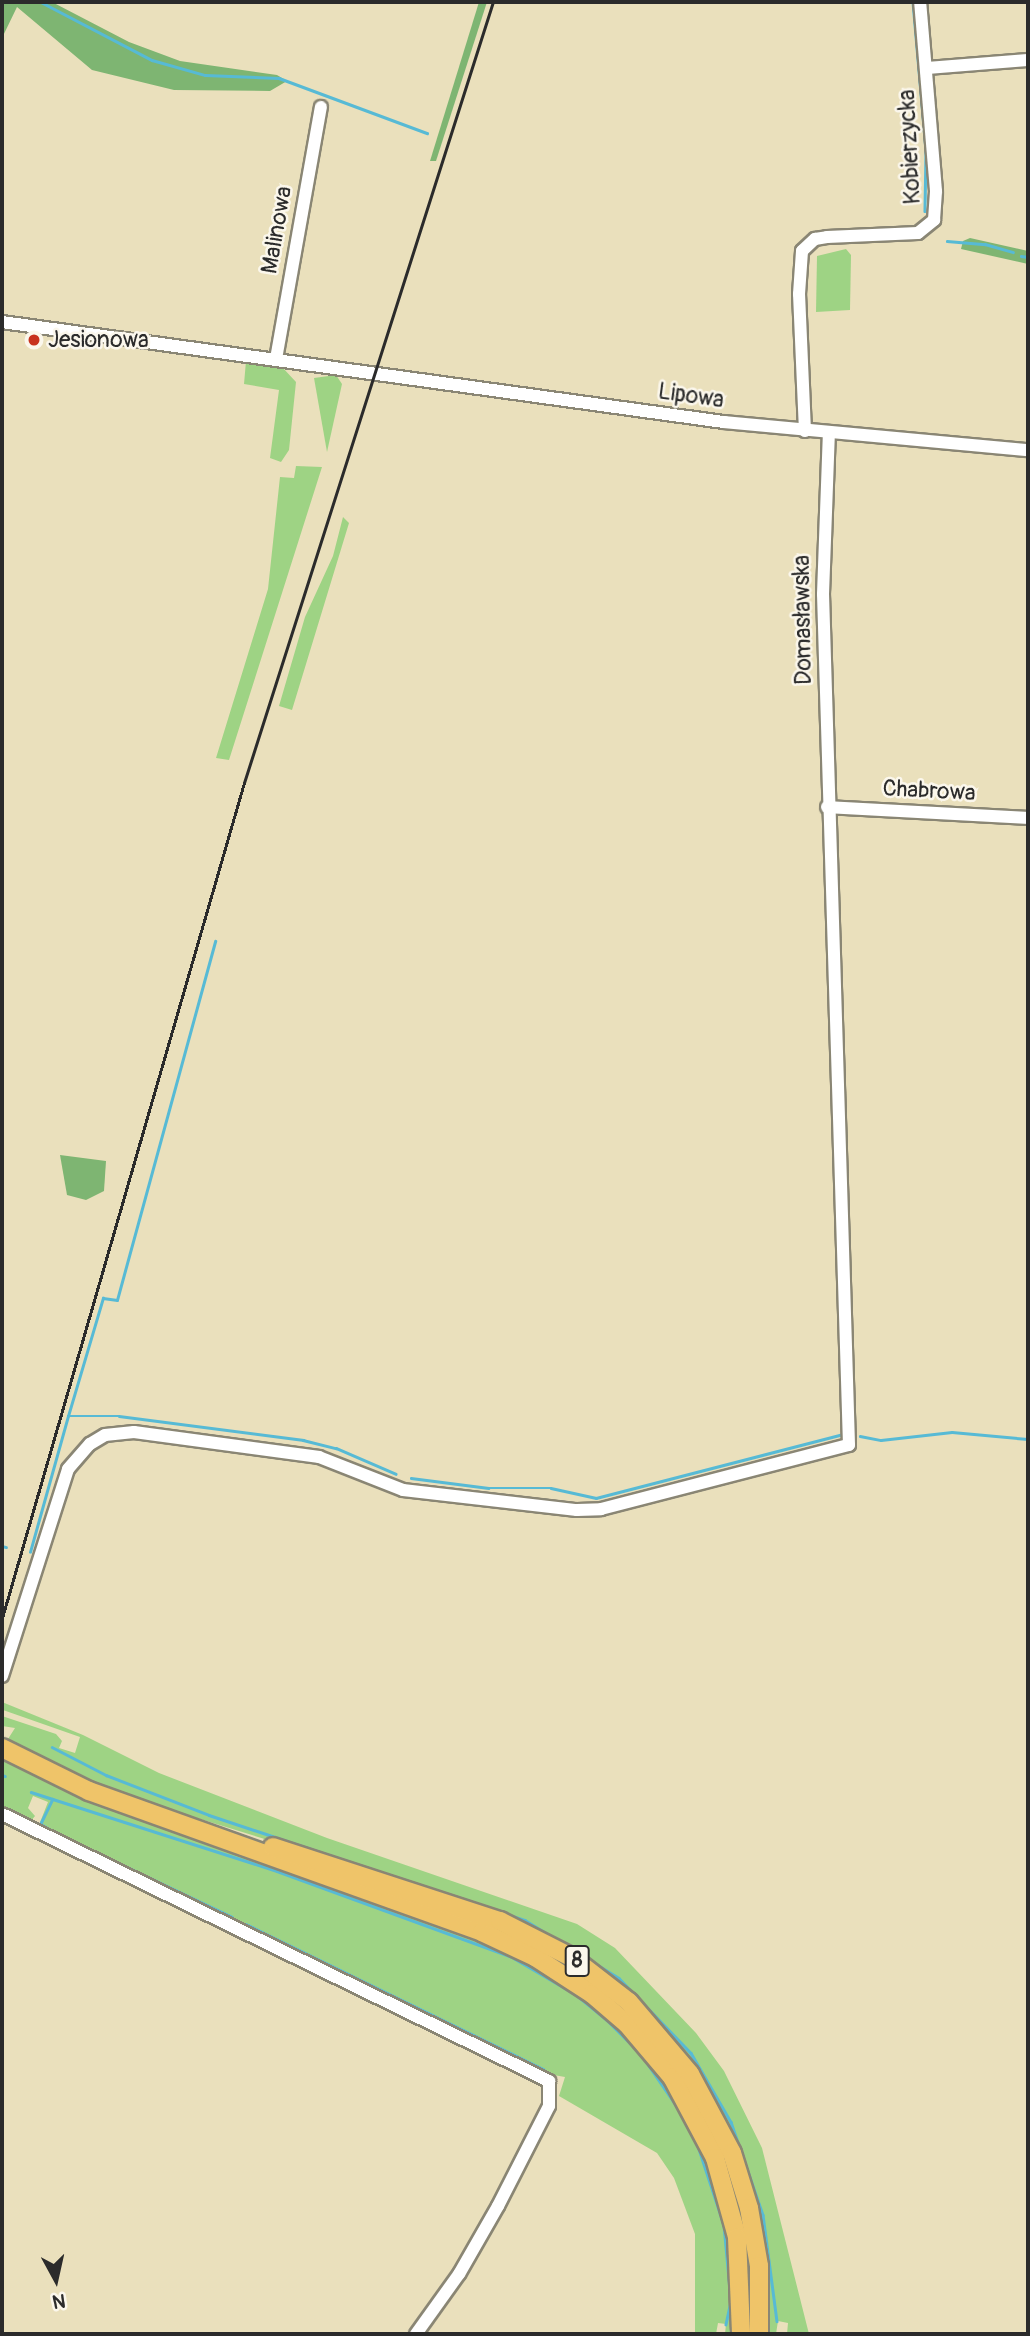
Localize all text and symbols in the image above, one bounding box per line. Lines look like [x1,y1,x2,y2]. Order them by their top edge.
street label: Kobierzycka [893,89,927,205]
street label: Malinowa [256,184,298,276]
place label: Jesionowa [48,326,149,354]
marker: Jesionowa [26,332,42,348]
street label: Lipowa [656,378,726,414]
street label: Domasławska [788,555,818,685]
street label: Chabrowa [882,775,976,807]
road number: 8 [563,1944,591,1979]
north arrow [21,2245,91,2315]
text: N [51,2288,67,2314]

